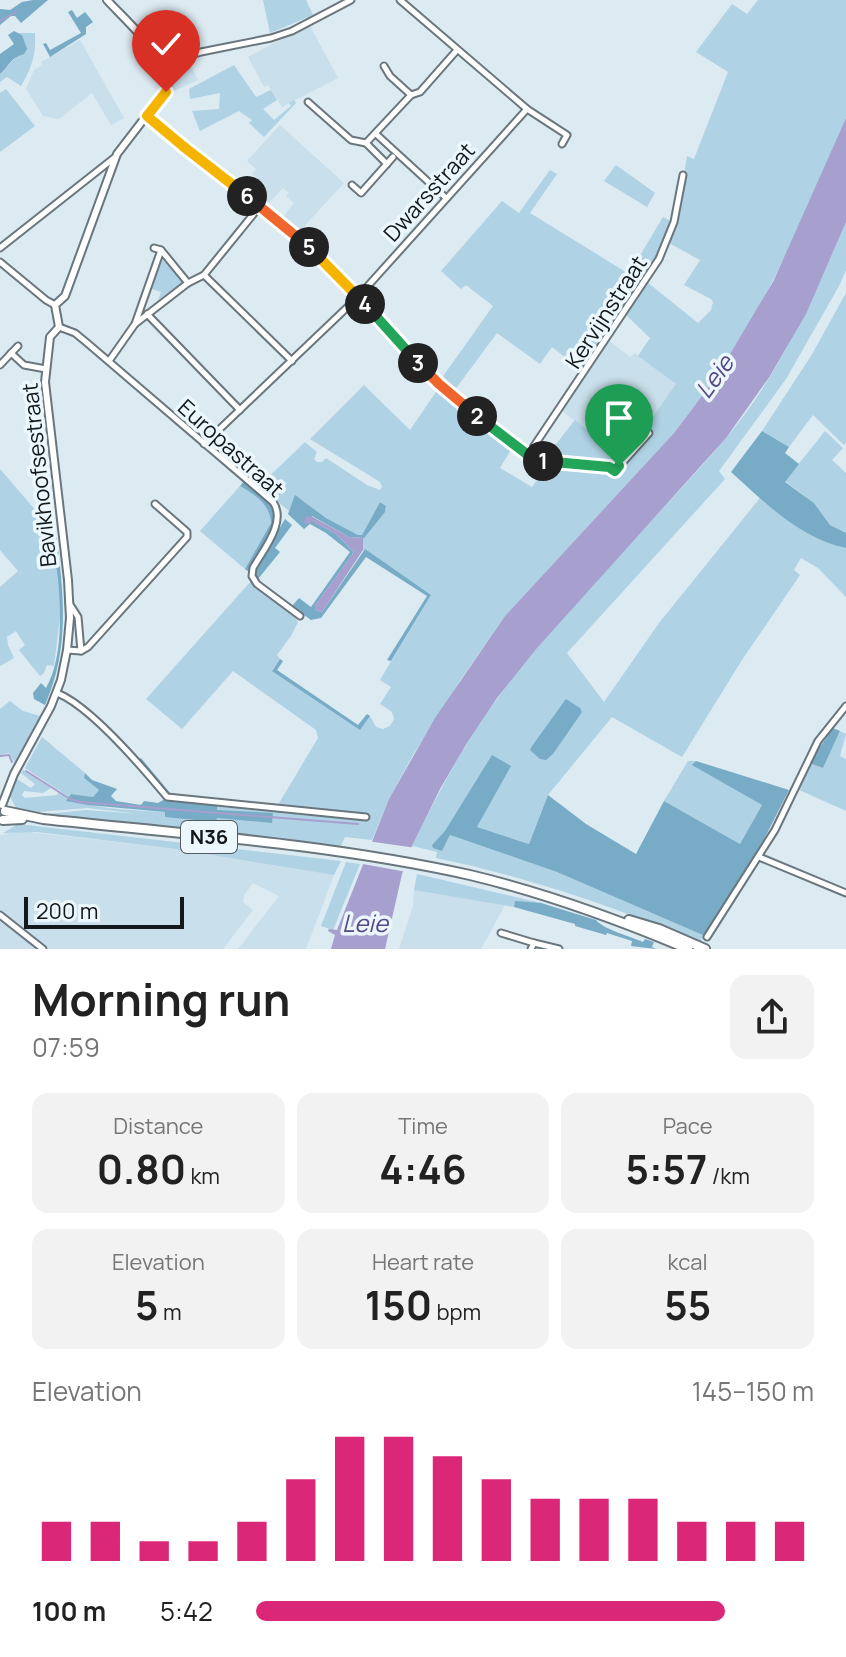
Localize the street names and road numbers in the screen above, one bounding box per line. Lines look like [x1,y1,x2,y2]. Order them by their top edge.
street label: Dwarsstraat [377,136,482,248]
street label: Kervijnstraat [558,250,654,374]
street label: Bavikhoofsestraat [14,381,64,569]
street label: Europastraat [172,392,290,504]
road number: N36 [181,821,237,853]

